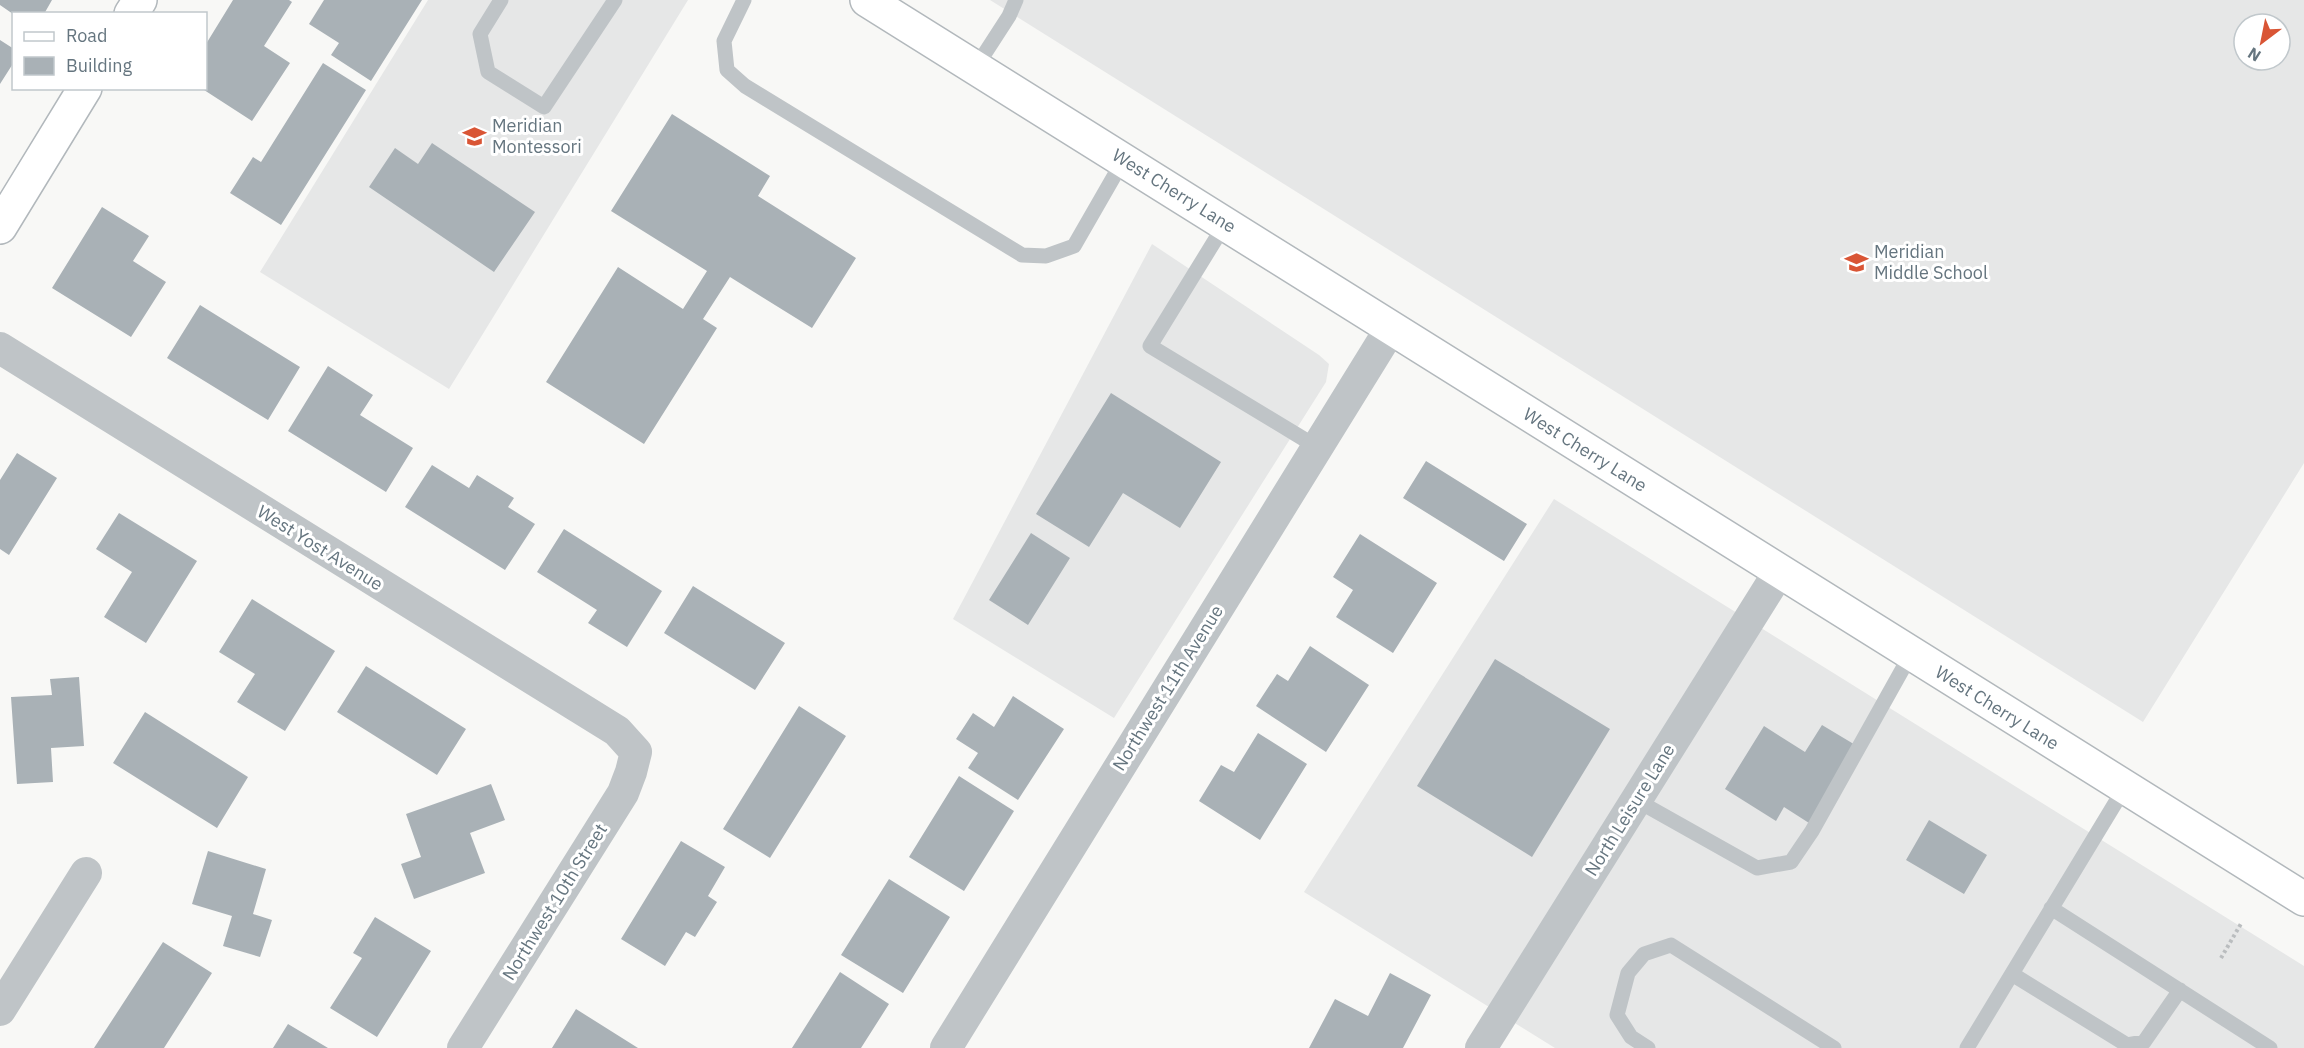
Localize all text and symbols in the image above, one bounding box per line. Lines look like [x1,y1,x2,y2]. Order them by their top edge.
legend [12,12,207,90]
north arrow [2232,12,2292,72]
text: Road [66,24,107,47]
text: N [2244,43,2264,66]
text: Building [66,54,133,77]
place label: Meridian Montessori [492,114,582,158]
school or university icon: Meridian Montessori [461,123,487,149]
street label: West Cherry Lane [1108,143,1240,238]
place label: Meridian Middle School [1874,240,1988,284]
school or university icon: Meridian Middle School [1843,249,1869,275]
street label: West Cherry Lane [1519,402,1651,497]
street label: West Yost Avenue [253,500,388,596]
street label: Northwest 11th Avenue [1107,600,1228,775]
street label: West Cherry Lane [1931,660,2063,755]
street label: North Leisure Lane [1580,739,1680,880]
street label: Northwest 10th Street [497,819,612,984]

